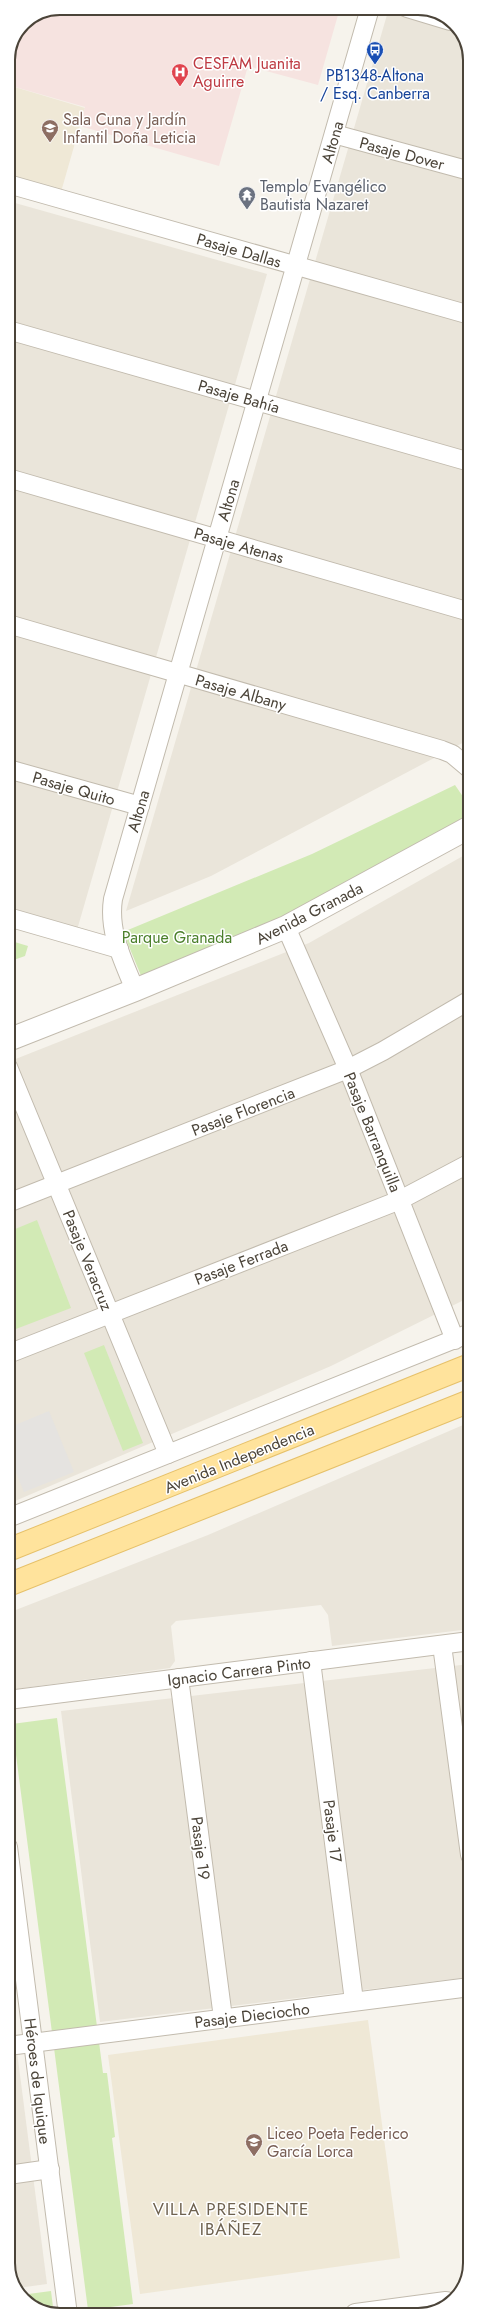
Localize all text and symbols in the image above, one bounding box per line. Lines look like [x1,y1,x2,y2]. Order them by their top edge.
bus stop icon: PB1348-Altona / Esq. Canberra [365,40,385,65]
place label: CESFAM Juanita Aguirre [193,52,301,93]
hospital icon: CESFAM Juanita Aguirre [170,62,190,87]
place label: PB1348-Altona / Esq. Canberra [320,64,430,105]
place label: Sala Cuna y Jardín Infantil Doña Leticia [63,108,196,149]
school or university icon: Sala Cuna y Jardín Infantil Doña Leticia [40,118,60,143]
street label: Altona [316,118,349,166]
street label: Pasaje Dover [357,131,447,176]
place label: Templo Evangélico Bautista Nazaret [260,175,387,216]
temple icon: Templo Evangélico Bautista Nazaret [237,185,257,210]
street label: Pasaje Dallas [194,227,284,274]
street label: Pasaje Bahía [195,374,282,419]
street label: Altona [212,476,245,524]
street label: Pasaje Atenas [191,522,286,569]
street label: Pasaje Albany [193,669,290,717]
street label: Pasaje Quito [30,766,118,811]
street label: Altona [122,787,155,835]
street label: Avenida Granada [252,877,367,950]
park label: Parque Granada [122,926,232,949]
street label: Pasaje Barranquilla [338,1069,407,1196]
street label: Pasaje Florencia [188,1081,298,1142]
street label: Pasaje Veracruz [57,1206,118,1315]
street label: Pasaje Ferrada [191,1234,291,1291]
street label: Avenida Independencia [161,1418,318,1499]
street label: Ignacio Carrera Pinto [166,1651,312,1692]
street label: Pasaje 17 [317,1799,348,1864]
street label: Pasaje 19 [185,1815,216,1881]
street label: Pasaje Dieciocho [193,1997,311,2034]
street label: Héroes de Iquique [18,2017,57,2145]
place label: Liceo Poeta Federico García Lorca [267,2122,409,2163]
school or university icon: Liceo Poeta Federico García Lorca [244,2132,264,2157]
district label: VILLA PRESIDENTE IBÁÑEZ [153,2197,309,2241]

